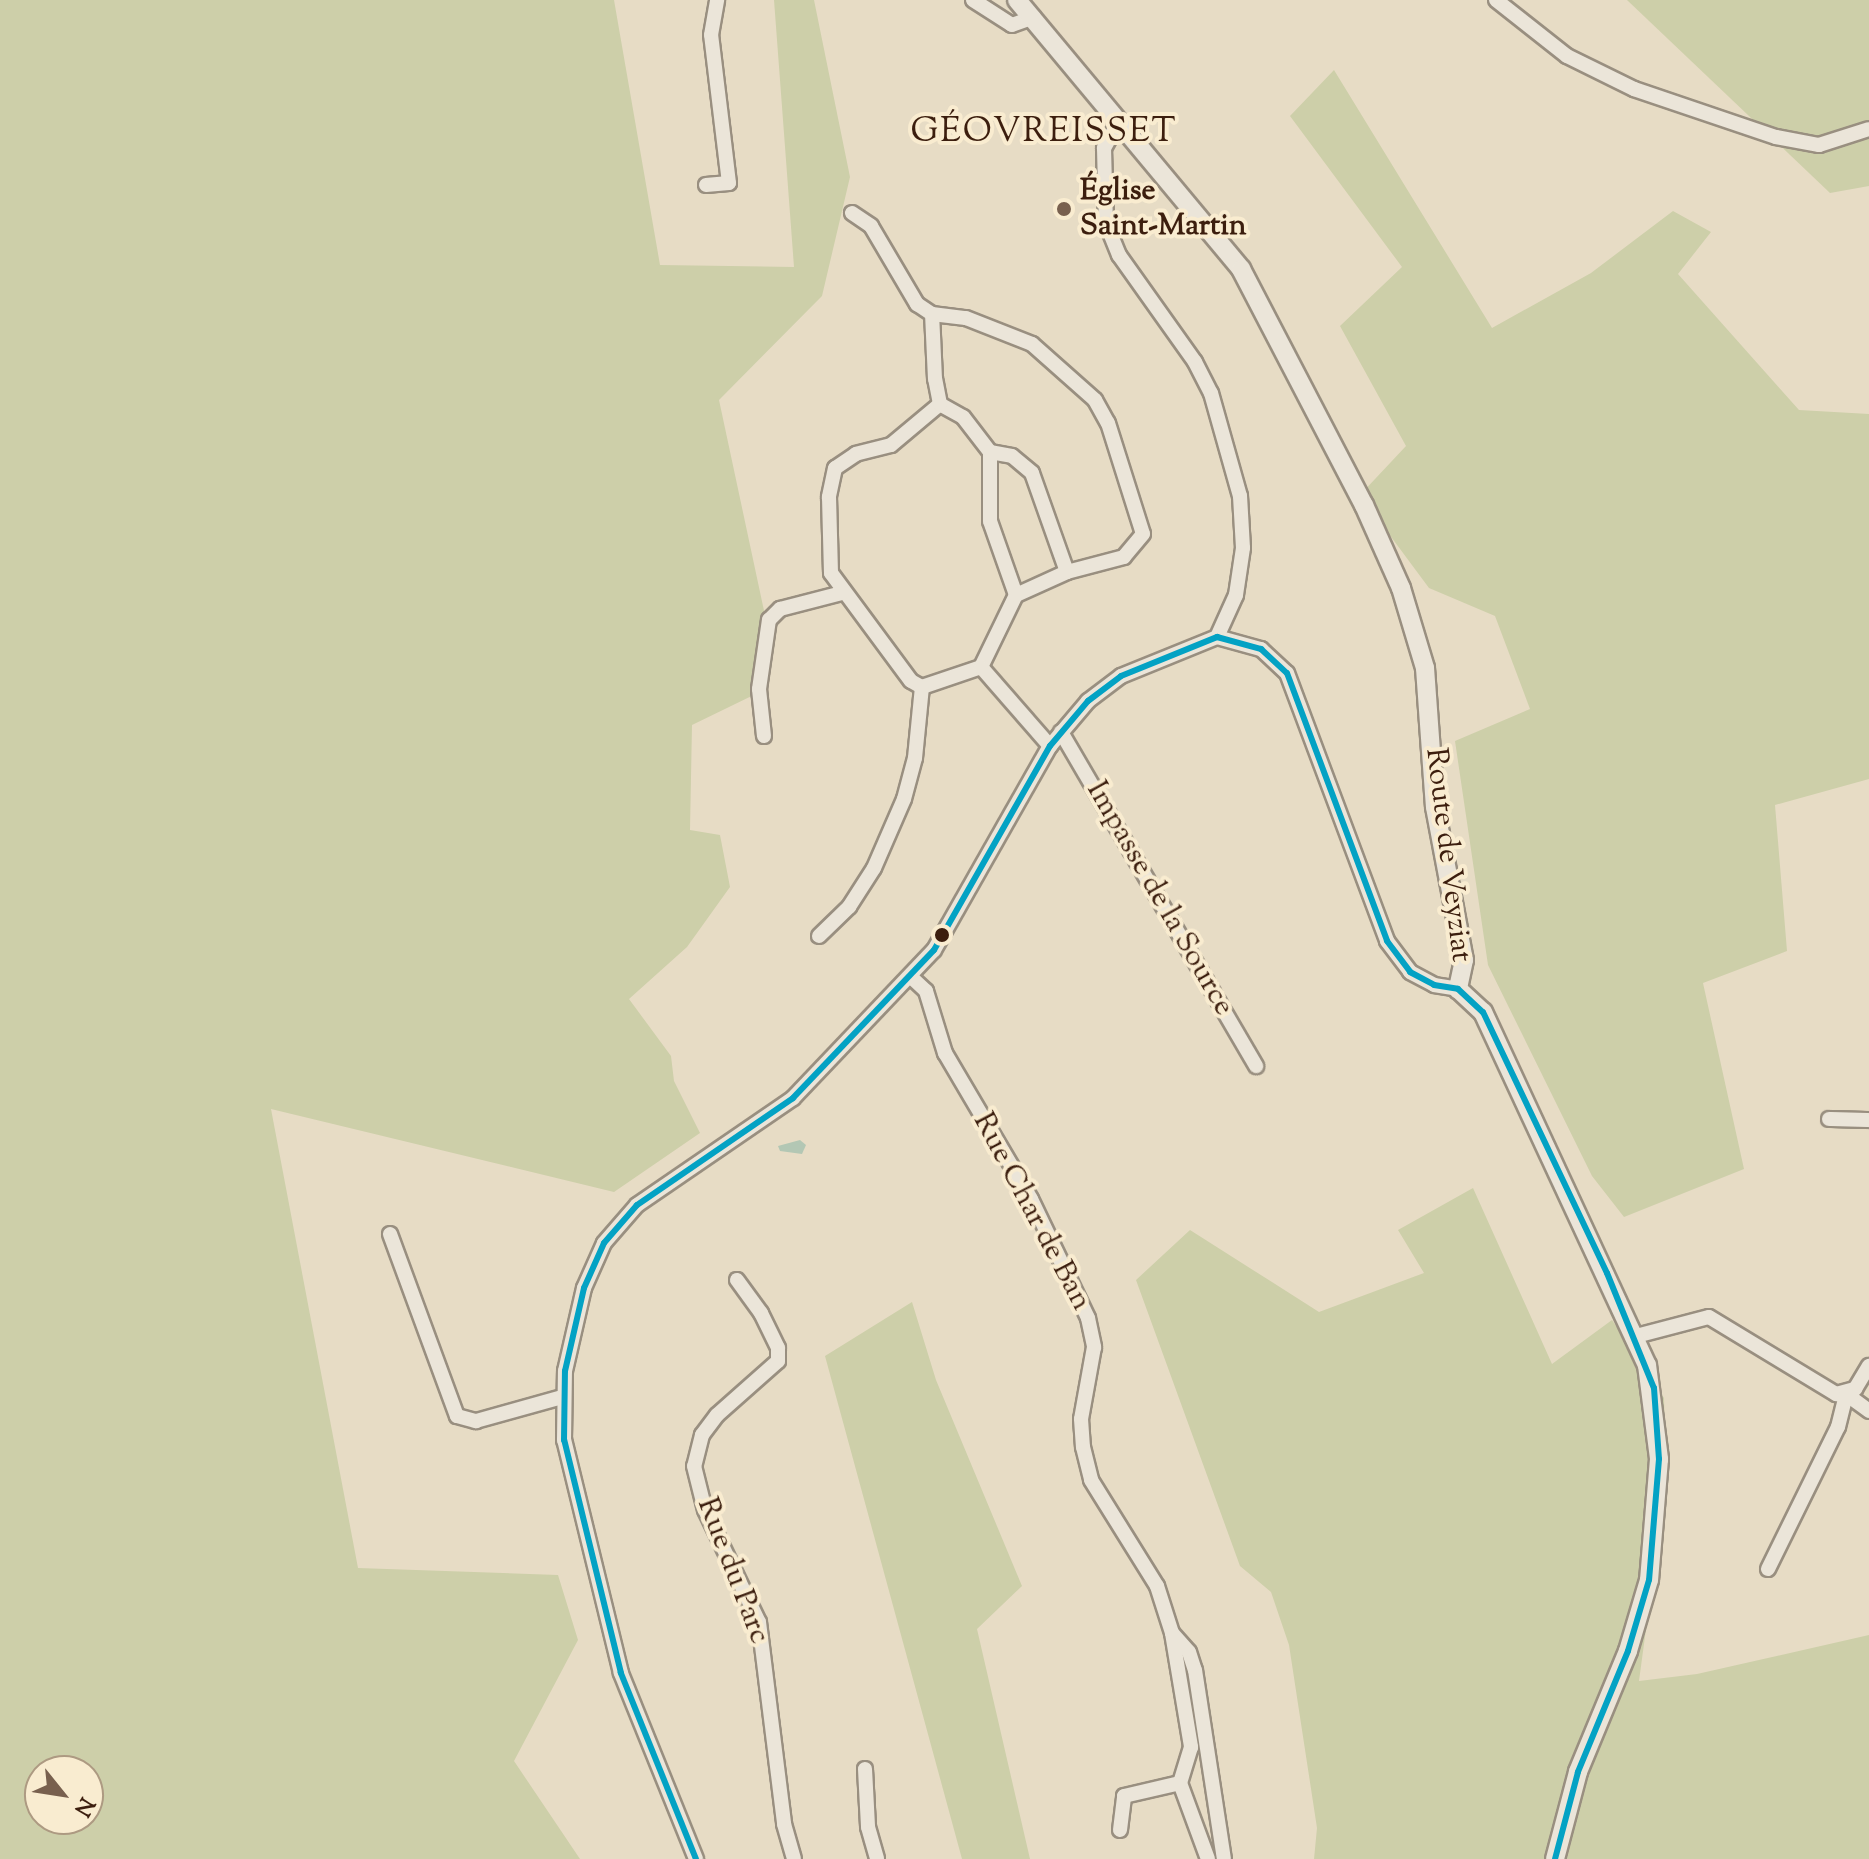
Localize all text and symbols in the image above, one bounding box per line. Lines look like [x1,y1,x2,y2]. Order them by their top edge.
district label: GÉOVREISSET [910,113,1178,153]
place label: Église Saint-Martin [1080,174,1246,244]
marker: Église Saint-Martin [1055,200,1073,218]
street label: Route de Veyziat [1416,746,1478,964]
street label: Impasse de la Source [1077,775,1241,1023]
unlabelled marker [934,927,950,943]
street label: Rue Char de Ban [964,1107,1098,1317]
street label: Rue du Parc [688,1493,776,1649]
north arrow [24,1755,104,1835]
text: N [65,1790,101,1822]

